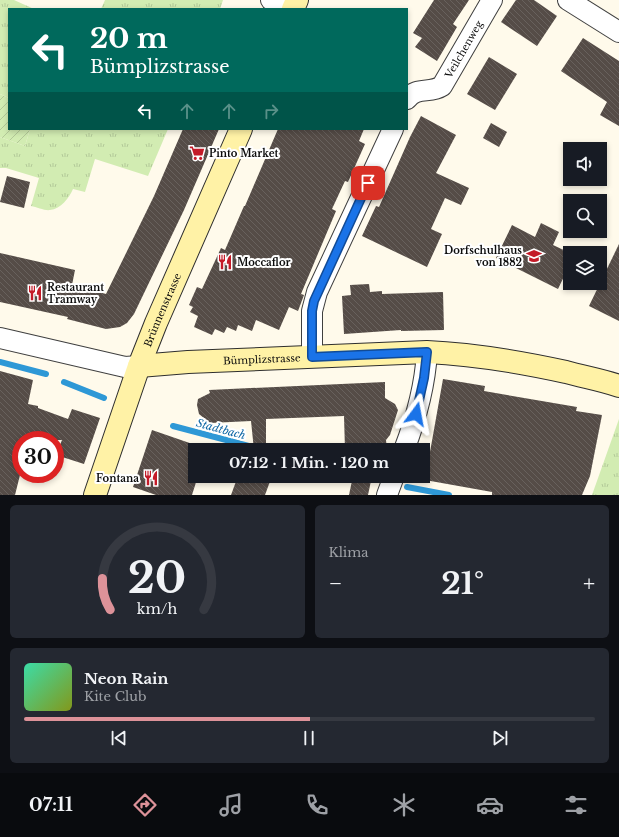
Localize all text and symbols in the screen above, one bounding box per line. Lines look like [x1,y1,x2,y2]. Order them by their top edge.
street label: Veilchenweg [442,18,486,81]
text: 20 m [90,21,168,56]
icon: left [24,24,76,76]
text: Bümplizstrasse [90,56,230,78]
icon: left [134,100,156,122]
icon: ahead [176,100,198,122]
icon: ahead [218,100,240,122]
icon: right [260,100,282,122]
map controls [563,142,607,290]
button: sound [563,142,607,186]
supermarket icon: Pinto Market [188,144,206,162]
place label: Pinto Market [209,147,279,160]
pin [351,166,385,200]
icon: arrive [357,172,379,194]
button: search [563,194,607,238]
place label: Dorfschulhaus von 1882 [444,244,522,269]
button: layers [563,246,607,290]
school or university icon: Dorfschulhaus von 1882 [525,247,543,265]
restaurant icon: Moccaflor [216,253,234,271]
place label: Moccaflor [237,256,291,269]
street label: Brünnenstrasse [141,271,184,349]
place label: Restaurant Tramway [47,281,104,306]
restaurant icon: Restaurant Tramway [26,284,44,302]
street label: Bümplizstrasse [223,351,301,368]
position arrow [395,393,437,435]
water label: Stadtbach [195,416,247,442]
speed limit sign: 30 [12,431,64,483]
text: 07:12 · 1 Min. · 120 m [229,453,389,472]
restaurant icon: Fontana [142,469,160,487]
place label: Fontana [96,472,139,485]
text: Klima [329,544,368,561]
text: 20 [128,552,186,603]
text: 21° [441,565,484,602]
text: − [329,570,342,597]
text: + [583,570,595,597]
text: km/h [137,599,178,617]
text: Neon Rain [84,669,168,688]
text: Kite Club [84,688,147,705]
icon: previous [108,727,130,749]
icon: pause [298,727,320,749]
icon: next [489,727,511,749]
icon: directions [131,791,159,819]
icon: music [217,791,245,819]
icon: phone [303,791,331,819]
icon: climate [390,791,418,819]
icon: car [476,791,504,819]
icon: filters [562,791,590,819]
text: 07:11 [29,794,73,816]

